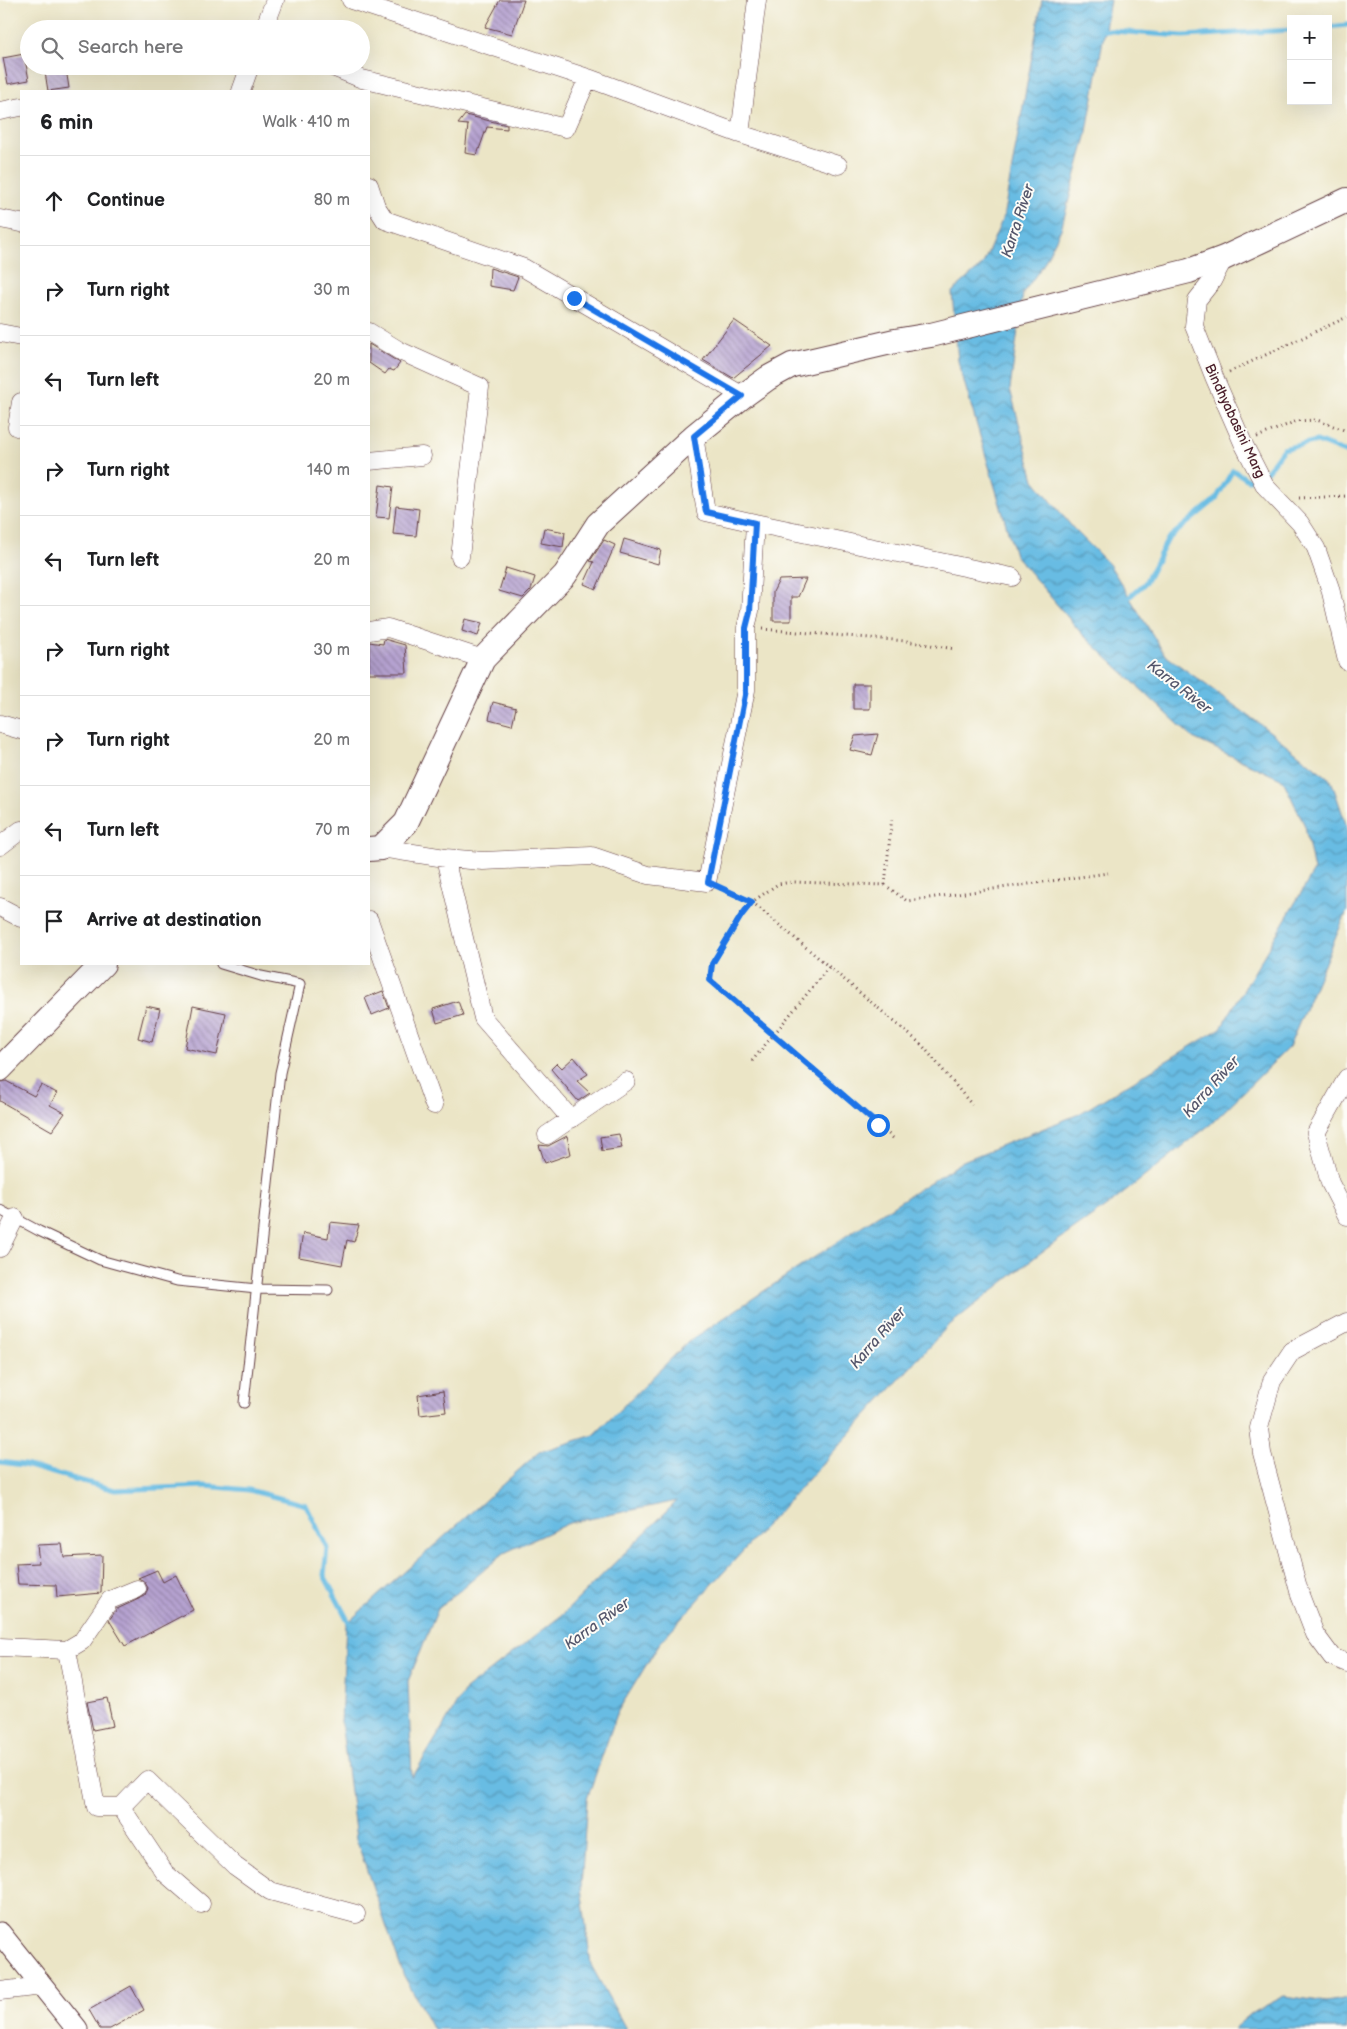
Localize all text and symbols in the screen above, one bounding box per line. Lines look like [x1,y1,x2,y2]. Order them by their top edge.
map controls [1287,15,1332,105]
button: + [1287,15,1332,60]
search box [20,20,370,75]
icon: search [38,34,66,62]
text: Search here [78,36,183,59]
button: − [1287,60,1332,105]
text: 6 min [40,110,93,135]
text: Walk · 410 m [263,113,350,132]
water label: Karra River [997,180,1039,260]
icon: ahead [40,187,68,215]
text: Continue [87,189,165,212]
text: 80 m [314,191,350,210]
icon: right [40,277,68,305]
text: Turn right [87,279,170,302]
text: 30 m [313,281,350,300]
route end [563,287,586,310]
street label: Bindhyabasini Marg [1201,361,1269,481]
icon: left [40,367,68,395]
text: Turn left [87,369,159,392]
text: 20 m [314,371,350,390]
icon: right [40,457,68,485]
text: Turn right [87,459,170,482]
text: 140 m [307,461,350,480]
icon: left [40,547,68,575]
text: Turn left [87,549,159,572]
text: 20 m [314,551,350,570]
icon: right [40,637,68,665]
text: Turn right [87,639,170,662]
text: 30 m [313,641,350,660]
water label: Karra River [1143,656,1216,719]
icon: right [40,727,68,755]
text: Turn right [87,729,170,752]
text: 20 m [314,731,350,750]
icon: left [40,817,68,845]
text: Turn left [87,819,159,842]
text: 70 m [315,821,350,840]
icon: arrive [40,907,68,935]
text: Arrive at destination [87,909,262,932]
water label: Karra River [1179,1051,1245,1122]
route start [867,1114,890,1137]
water label: Karra River [846,1302,911,1373]
water label: Karra River [561,1593,635,1654]

